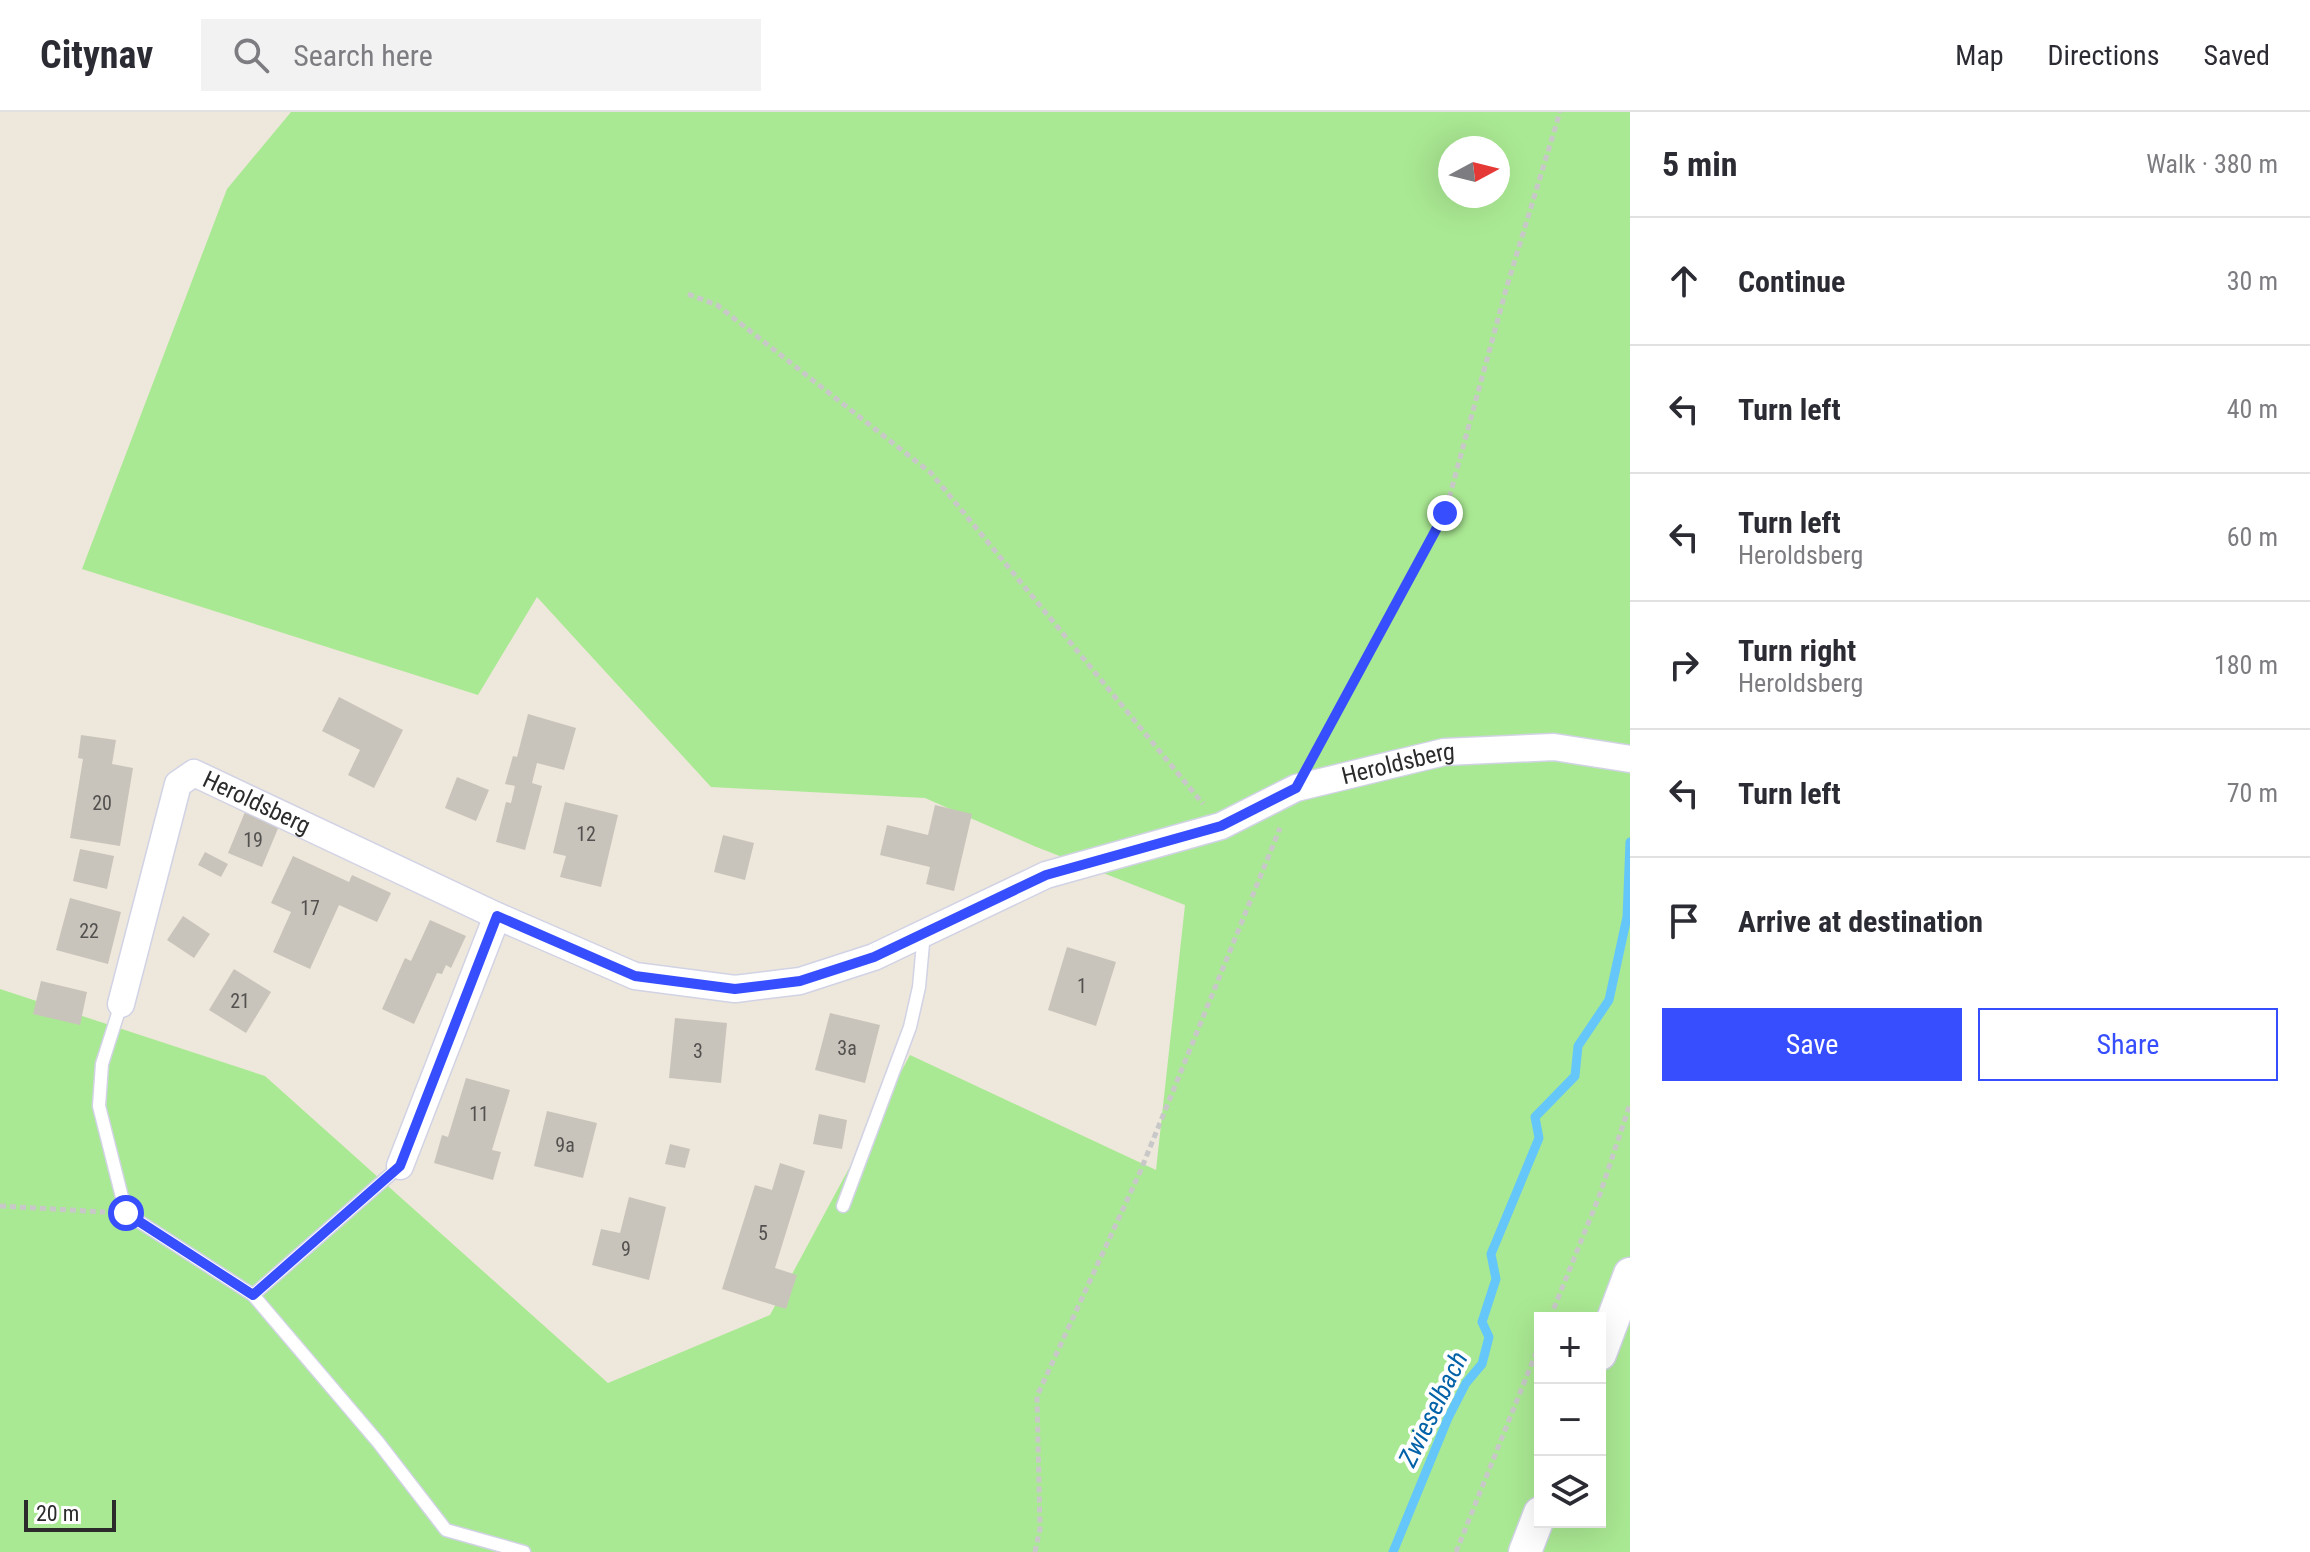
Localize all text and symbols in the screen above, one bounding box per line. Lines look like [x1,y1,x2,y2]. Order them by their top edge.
search box [201,19,761,91]
text: Citynav [40,33,153,77]
icon: search [229,33,273,77]
text: Search here [293,38,433,73]
text: Map [1955,39,2004,72]
text: Directions [2048,39,2159,72]
text: Saved [2203,39,2270,72]
north arrow [1438,136,1510,208]
text: 5 min [1662,144,1738,184]
text: Walk · 380 m [2146,149,2278,179]
icon: ahead [1662,259,1706,303]
text: Continue [1738,264,1845,299]
text: 30 m [2227,266,2278,296]
icon: left [1662,387,1706,431]
text: Turn left [1738,392,1841,427]
text: 40 m [2227,394,2278,424]
route end [1427,495,1463,531]
text: Turn left [1738,505,1841,540]
icon: left [1662,515,1706,559]
text: 60 m [2227,522,2278,552]
text: Heroldsberg [1738,540,1863,570]
text: Turn right [1738,633,1856,668]
icon: right [1662,643,1706,687]
text: 180 m [2214,650,2278,680]
text: Heroldsberg [1738,668,1863,698]
street label: Heroldsberg [1339,738,1455,790]
street label: Heroldsberg [198,765,315,840]
icon: left [1662,771,1706,815]
text: Turn left [1738,776,1841,811]
text: 70 m [2227,778,2278,808]
house number: 20 [92,791,112,815]
house number: 12 [576,822,596,846]
house number: 19 [243,828,263,852]
house number: 17 [300,896,320,920]
icon: arrive [1662,899,1706,943]
text: Arrive at destination [1738,904,1983,939]
house number: 22 [79,919,99,943]
house number: 1 [1077,974,1087,998]
house number: 21 [230,989,250,1013]
button: Save [1662,1008,1962,1081]
button: Share [1978,1008,2278,1081]
house number: 3a [837,1036,857,1060]
house number: 3 [693,1039,703,1063]
house number: 11 [469,1102,489,1126]
house number: 9a [555,1133,575,1157]
route start [108,1195,144,1231]
house number: 5 [758,1221,768,1245]
house number: 9 [621,1237,631,1261]
map controls [1534,1312,1606,1528]
button: + [1534,1312,1606,1384]
water label: Zwieselbach [1392,1347,1474,1472]
button: − [1534,1384,1606,1456]
button: layers [1534,1456,1606,1528]
scale bar [24,1496,116,1532]
text: 20 m [36,1501,79,1526]

